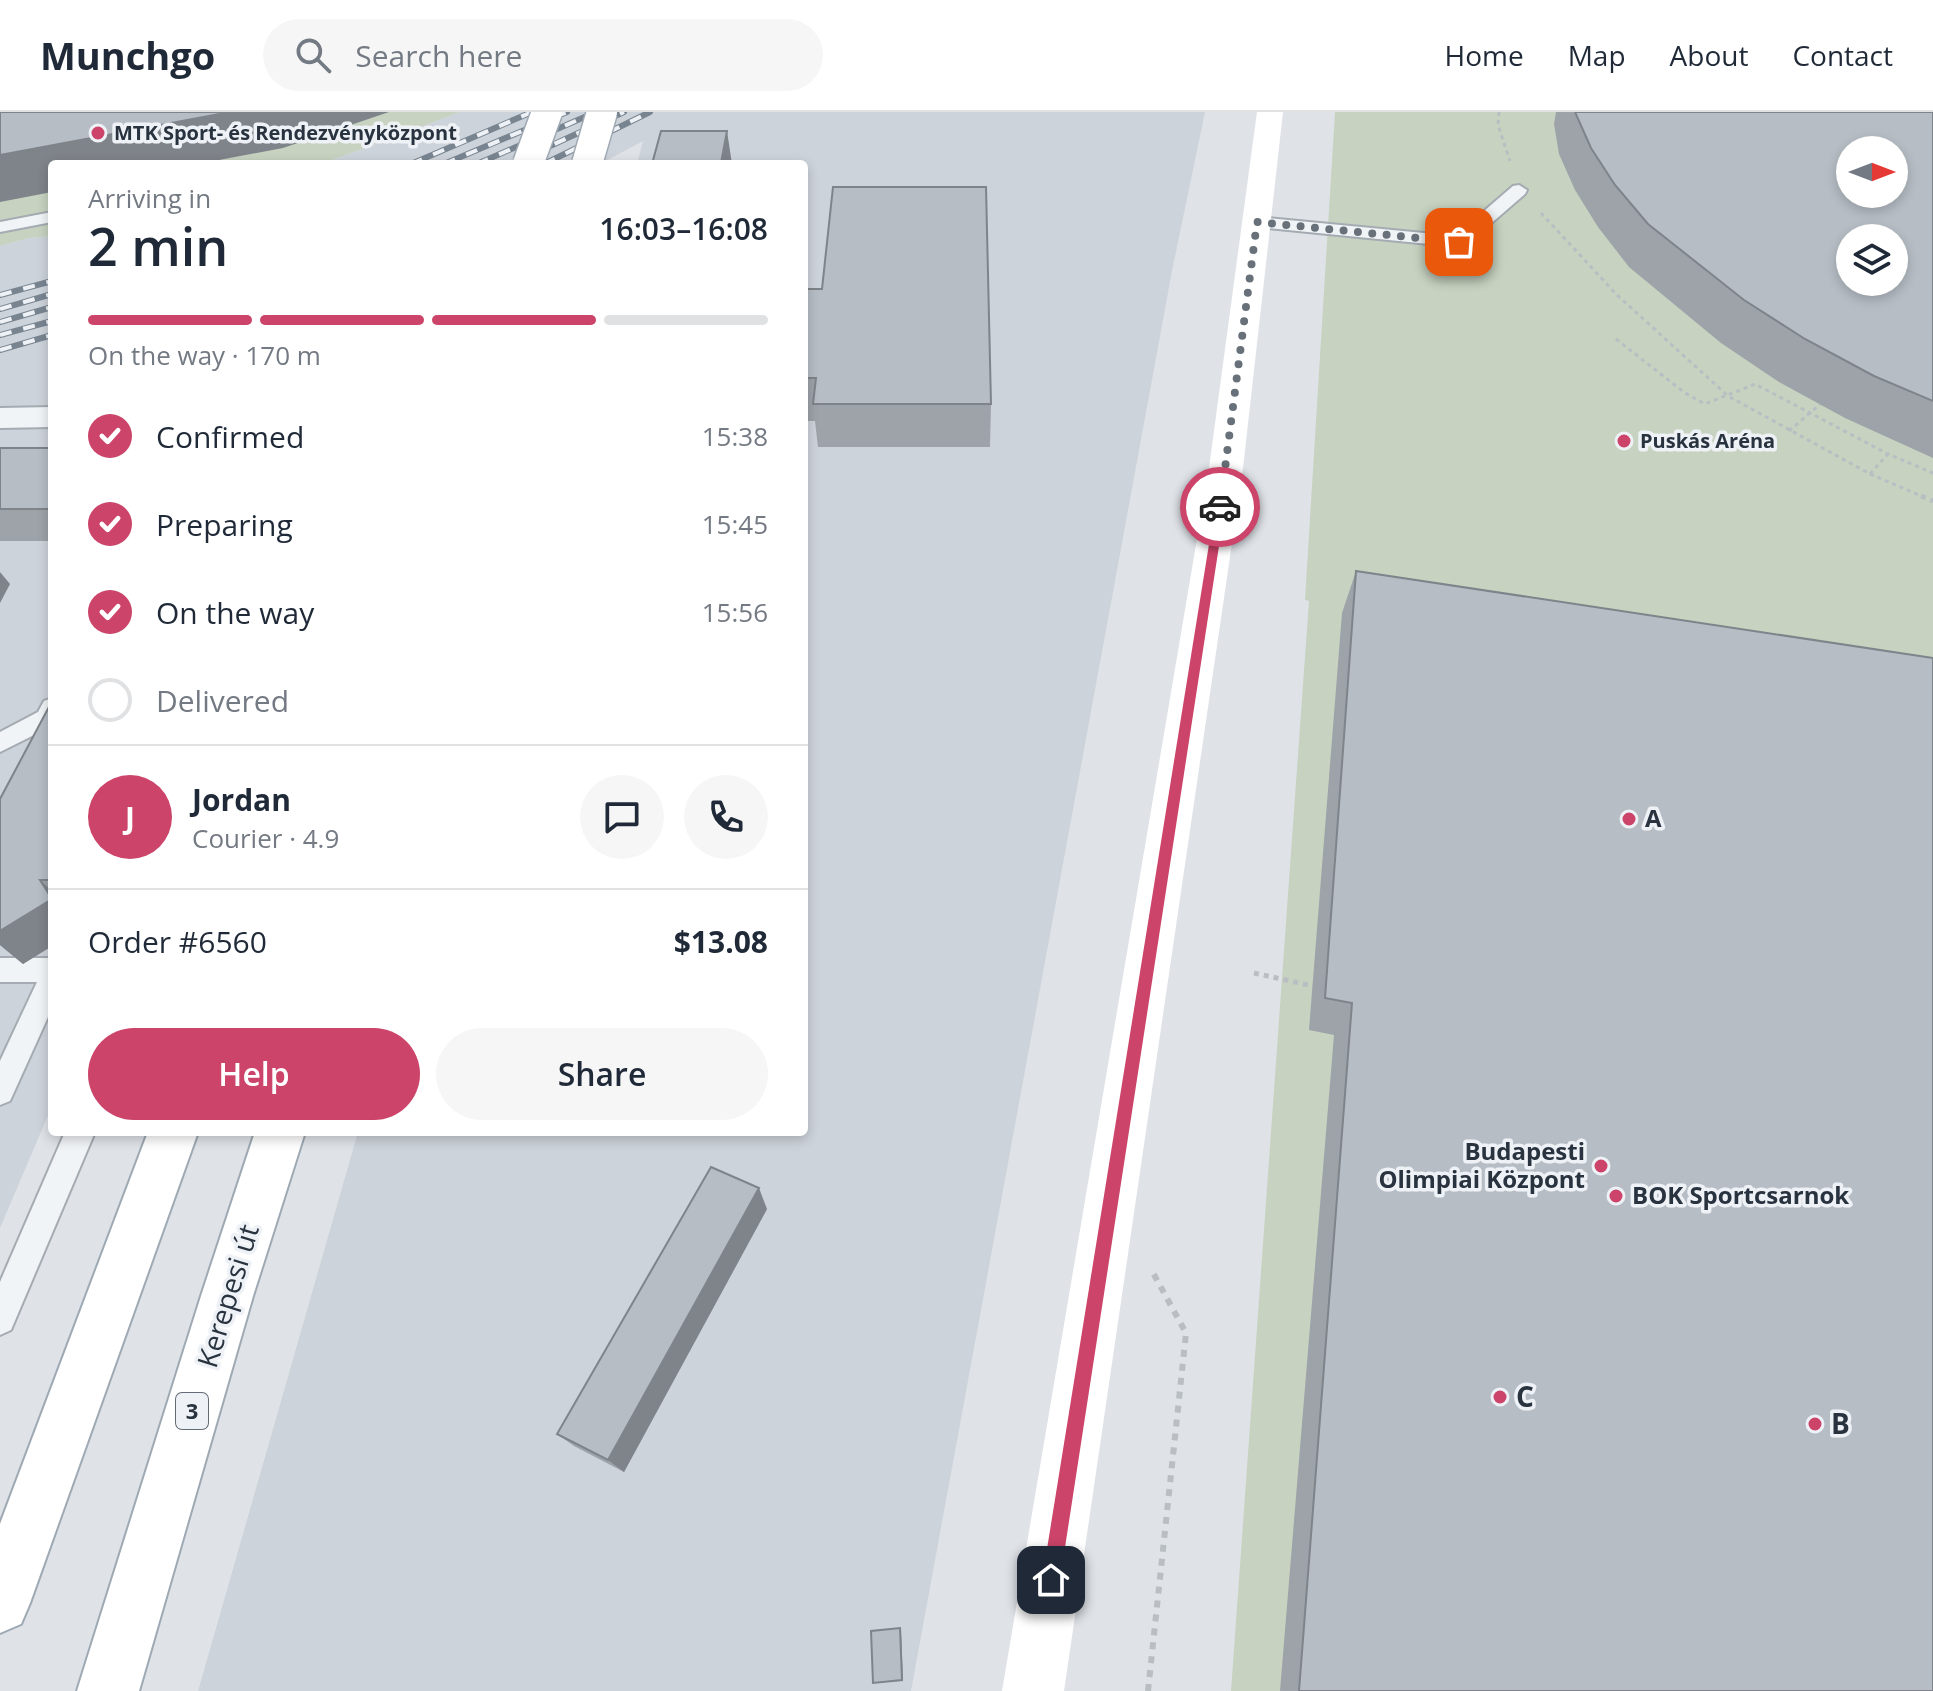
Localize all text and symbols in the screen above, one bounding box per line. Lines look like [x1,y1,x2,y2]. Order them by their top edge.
search box [263,19,823,91]
text: Munchgo [40,29,215,81]
icon: search [291,33,335,77]
text: Search here [355,35,522,76]
text: Home [1445,36,1524,74]
text: Map [1568,36,1626,74]
text: About [1670,36,1748,74]
text: Contact [1792,36,1893,74]
place label: MTK Sport- és Rendezvényközpont [114,119,457,146]
marker: MTK Sport- és Rendezvényközpont [89,124,107,142]
north arrow [1836,136,1908,208]
map controls [1836,136,1908,296]
text: Arriving in [88,180,211,216]
text: 16:03–16:08 [599,208,768,249]
pin [1425,208,1493,276]
text: 2 min [88,210,228,281]
icon: bag [1437,220,1481,264]
button: layers [1836,224,1908,296]
text: On the way · 170 m [88,337,321,373]
icon: check [88,414,132,458]
text: Confirmed [156,416,304,457]
text: 15:38 [702,418,768,454]
place label: Puskás Aréna [1640,427,1775,454]
marker: Puskás Aréna [1615,432,1633,450]
courier [1180,467,1260,547]
icon: car [1198,485,1242,529]
icon: check [88,502,132,546]
text: Preparing [156,504,293,545]
text: 15:45 [702,506,768,542]
icon: check [88,590,132,634]
text: On the way [156,592,314,633]
text: 15:56 [702,594,768,630]
text: Delivered [156,680,289,721]
button: chat [580,775,664,859]
button: phone [684,775,768,859]
text: Jordan [192,779,291,820]
text: J [125,797,135,838]
place label: A [1645,801,1662,834]
marker: A [1620,810,1638,828]
text: Courier · 4.9 [192,820,339,856]
text: Order #6560 [88,921,267,962]
text: $13.08 [674,921,768,962]
button: Help [88,1028,420,1120]
button: Share [436,1028,768,1120]
place label: Budapesti Olimpiai Központ [1378,1134,1585,1195]
marker: Budapesti Olimpiai Központ [1592,1157,1610,1175]
place label: BOK Sportcsarnok [1632,1178,1849,1211]
marker: BOK Sportcsarnok [1607,1187,1625,1205]
street label: Kerepesi út [187,1220,267,1372]
place label: C [1516,1377,1534,1415]
marker: C [1491,1388,1509,1406]
road number: 3 [176,1393,208,1429]
place label: B [1831,1404,1850,1442]
marker: B [1806,1415,1824,1433]
pin [1017,1546,1085,1614]
icon: home [1029,1558,1073,1602]

